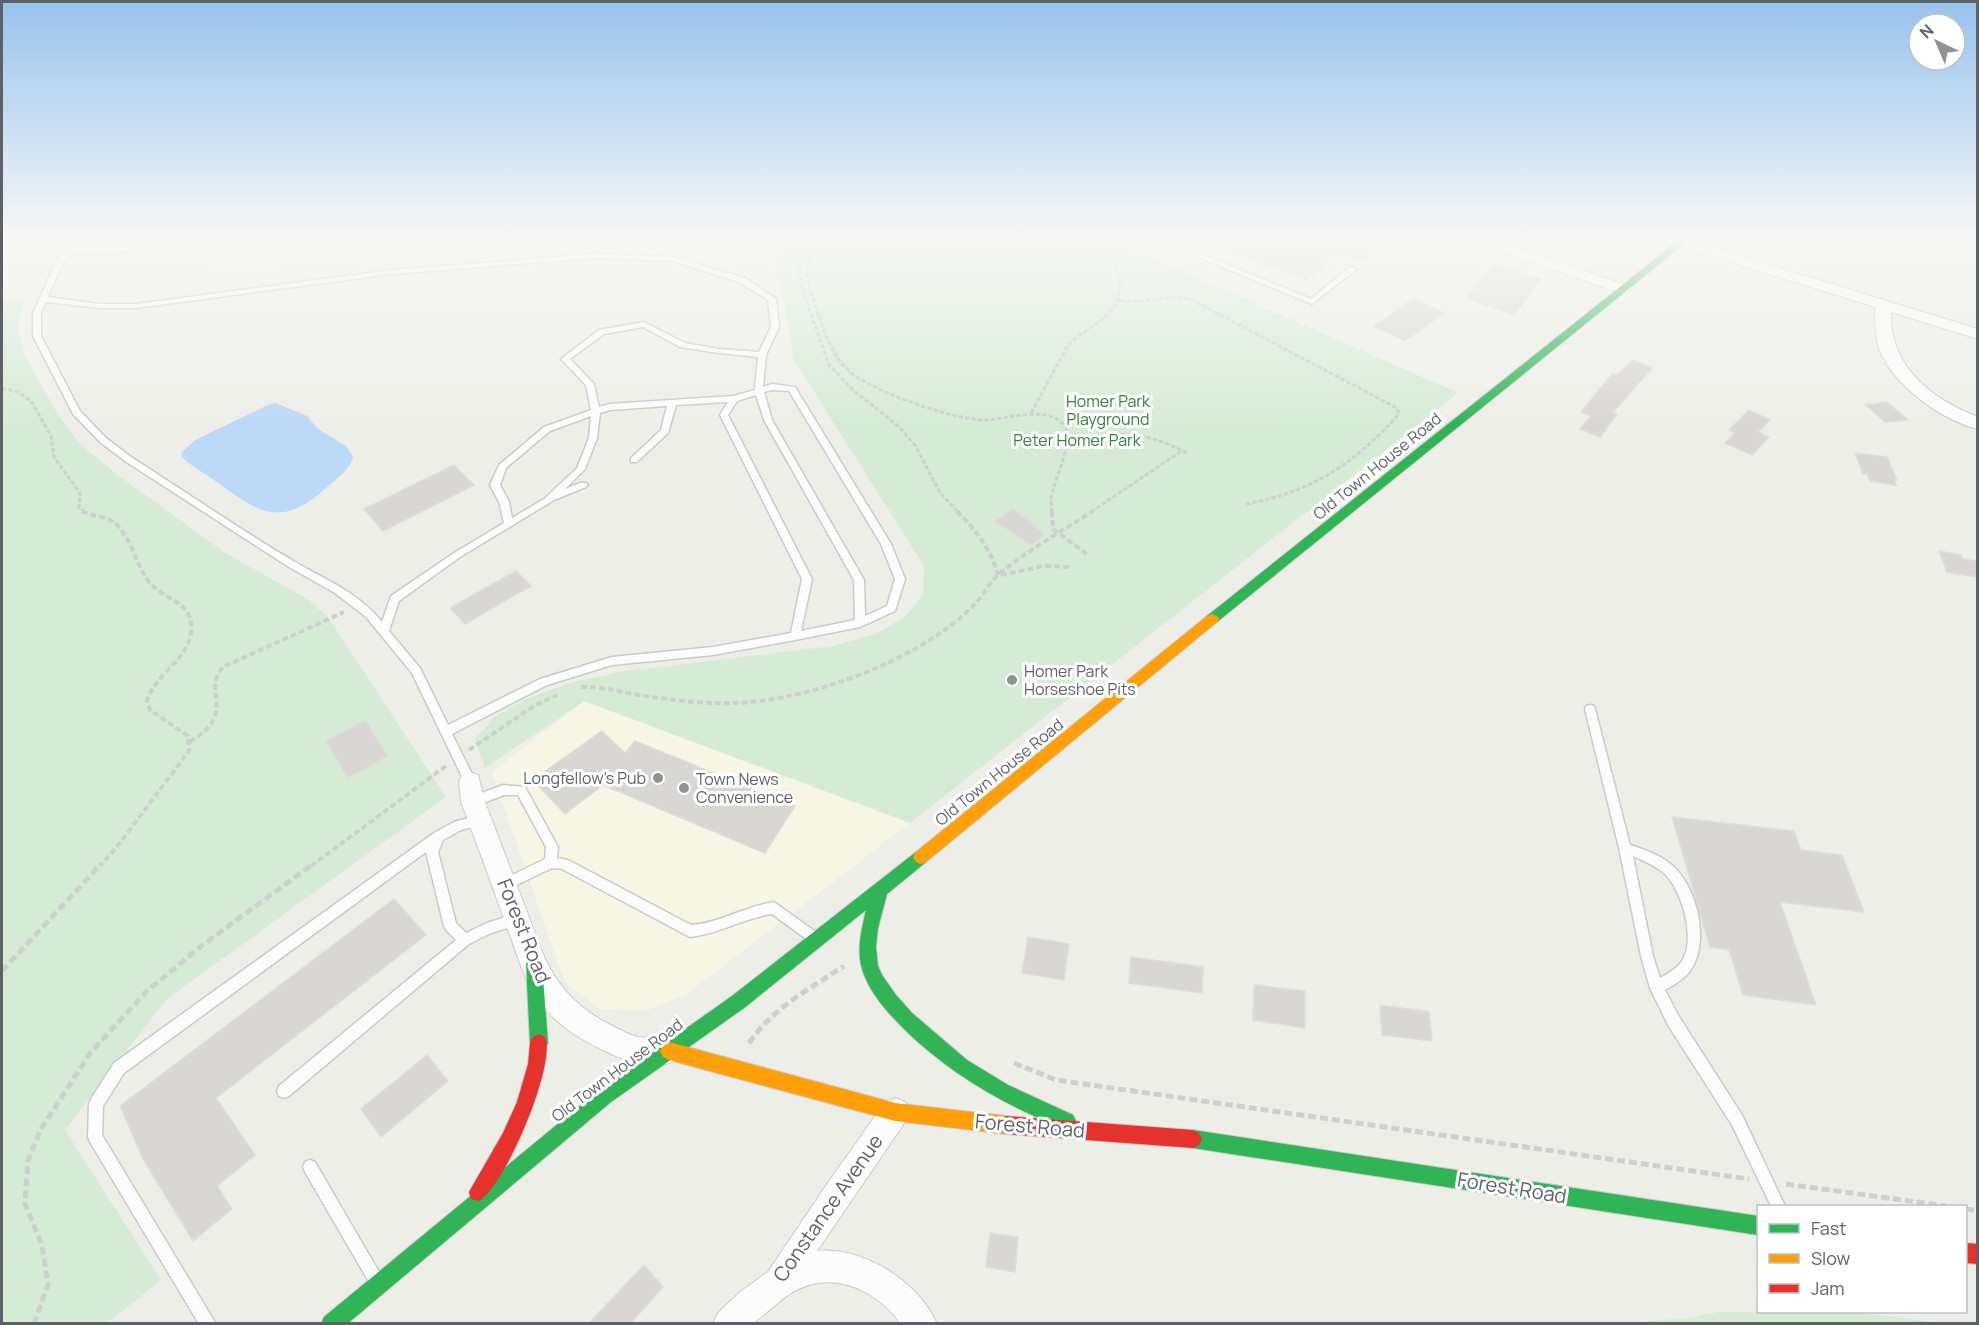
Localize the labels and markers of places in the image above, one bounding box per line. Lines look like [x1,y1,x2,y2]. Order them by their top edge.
place label: Homer Park Horseshoe Pits [1024,660,1136,700]
marker: Homer Park Horseshoe Pits [1005,673,1019,687]
place label: Longfellow's Pub [523,767,646,789]
place label: Town News Convenience [696,768,793,808]
marker: Longfellow's Pub [651,771,665,785]
marker: Town News Convenience [677,781,691,795]

